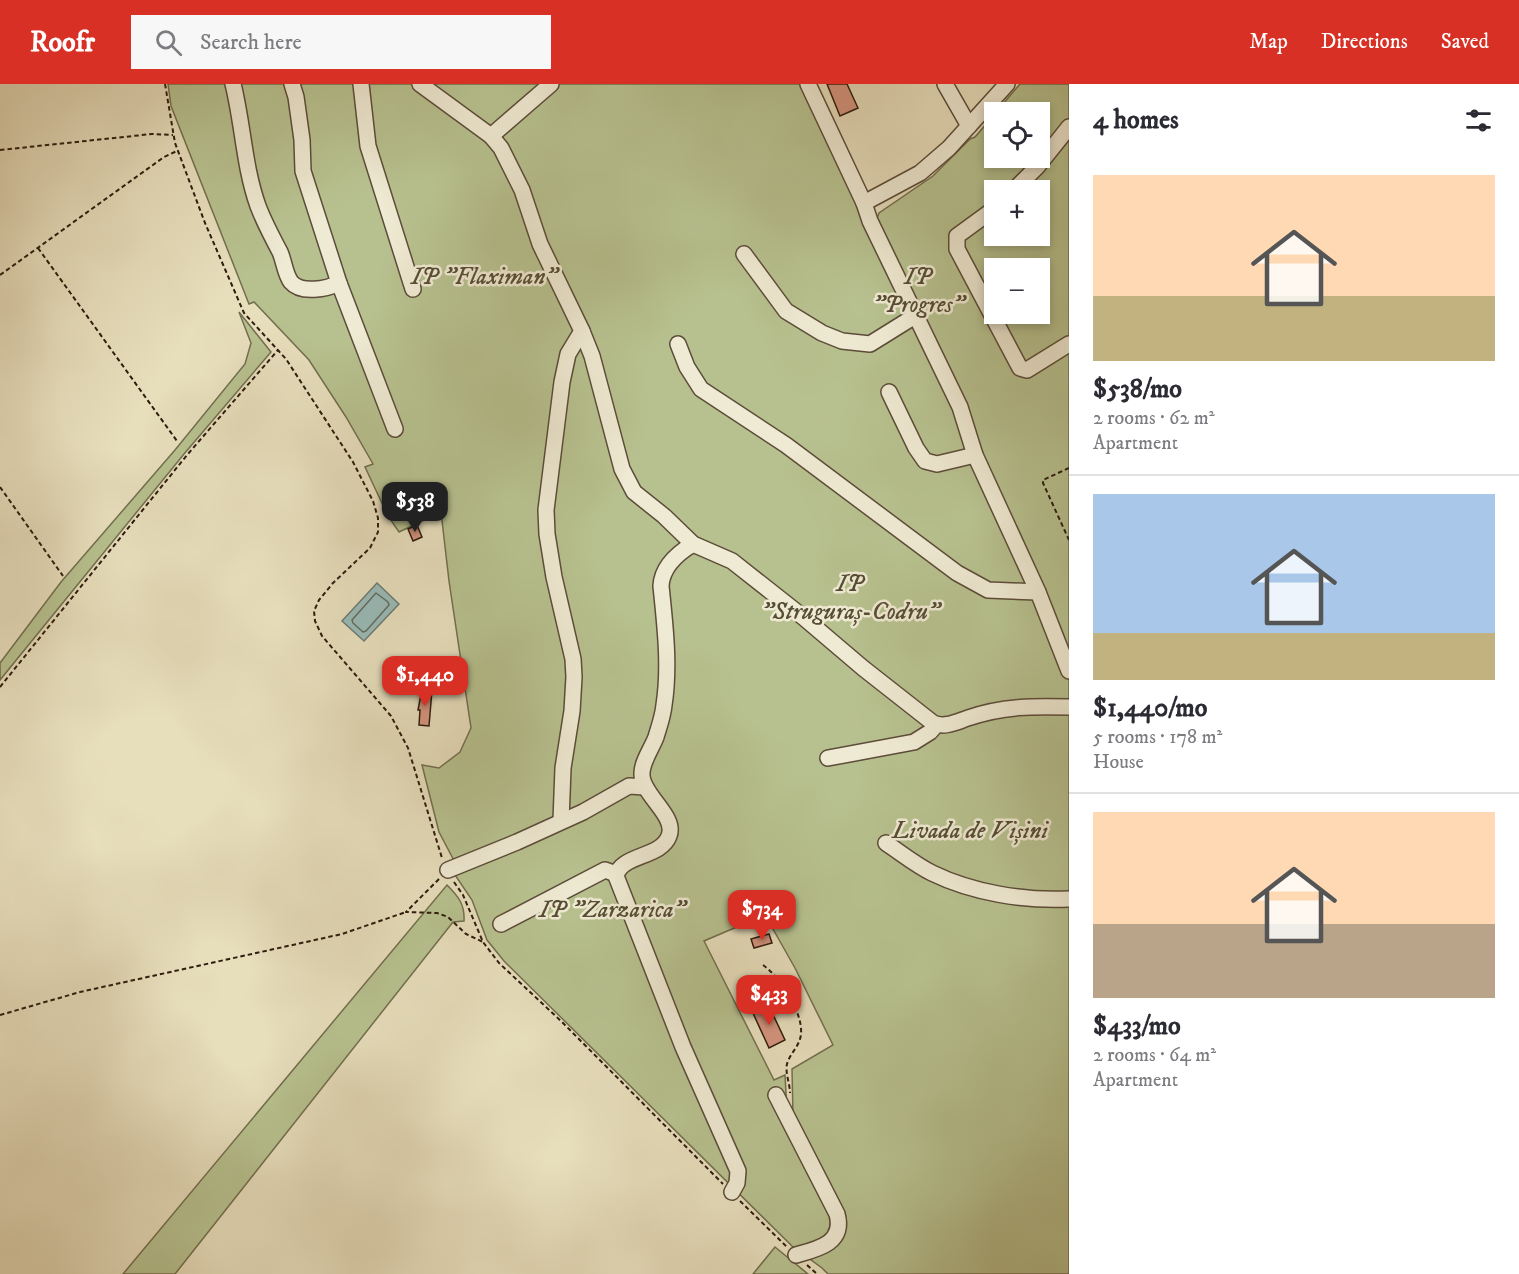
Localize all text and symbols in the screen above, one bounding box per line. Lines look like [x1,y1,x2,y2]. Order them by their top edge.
search box [131,15,551,69]
text: Roofr [30,25,95,60]
icon: search [152,26,185,59]
text: Search here [200,29,302,56]
text: Map [1249,29,1288,55]
text: Directions [1321,29,1408,55]
text: Saved [1441,29,1489,55]
map controls [984,102,1050,324]
button: locate [984,102,1050,168]
text: 4 homes [1093,104,1179,137]
icon: filters [1462,104,1495,137]
button: + [984,180,1050,246]
icon: home [1240,214,1348,322]
button: − [984,258,1050,324]
park label: IP "Flaximan" [409,262,560,292]
park label: IP "Progres" [872,262,967,320]
text: $538/mo [1093,373,1182,406]
text: 2 rooms · 62 m² [1093,406,1215,431]
text: Apartment [1093,431,1178,456]
pin: $538 [379,482,451,533]
text: $538 [396,489,434,514]
icon: home [1240,533,1348,641]
park label: IP "Struguraș-Codru" [761,569,942,627]
pin: $1,440 [376,656,474,707]
text: $1,440 [396,663,454,688]
text: $1,440/mo [1093,692,1207,725]
text: 5 rooms · 178 m² [1093,725,1222,750]
text: House [1093,750,1144,775]
park label: Livada de Vișini [890,816,1050,846]
icon: home [1240,851,1348,959]
pin: $734 [726,890,798,941]
park label: IP "Zarzarica" [537,895,688,925]
text: $734 [742,897,782,922]
pin: $433 [733,975,805,1026]
text: $433 [750,982,788,1007]
text: $433/mo [1093,1010,1181,1043]
text: 2 rooms · 64 m² [1093,1043,1216,1068]
text: Apartment [1093,1068,1178,1093]

